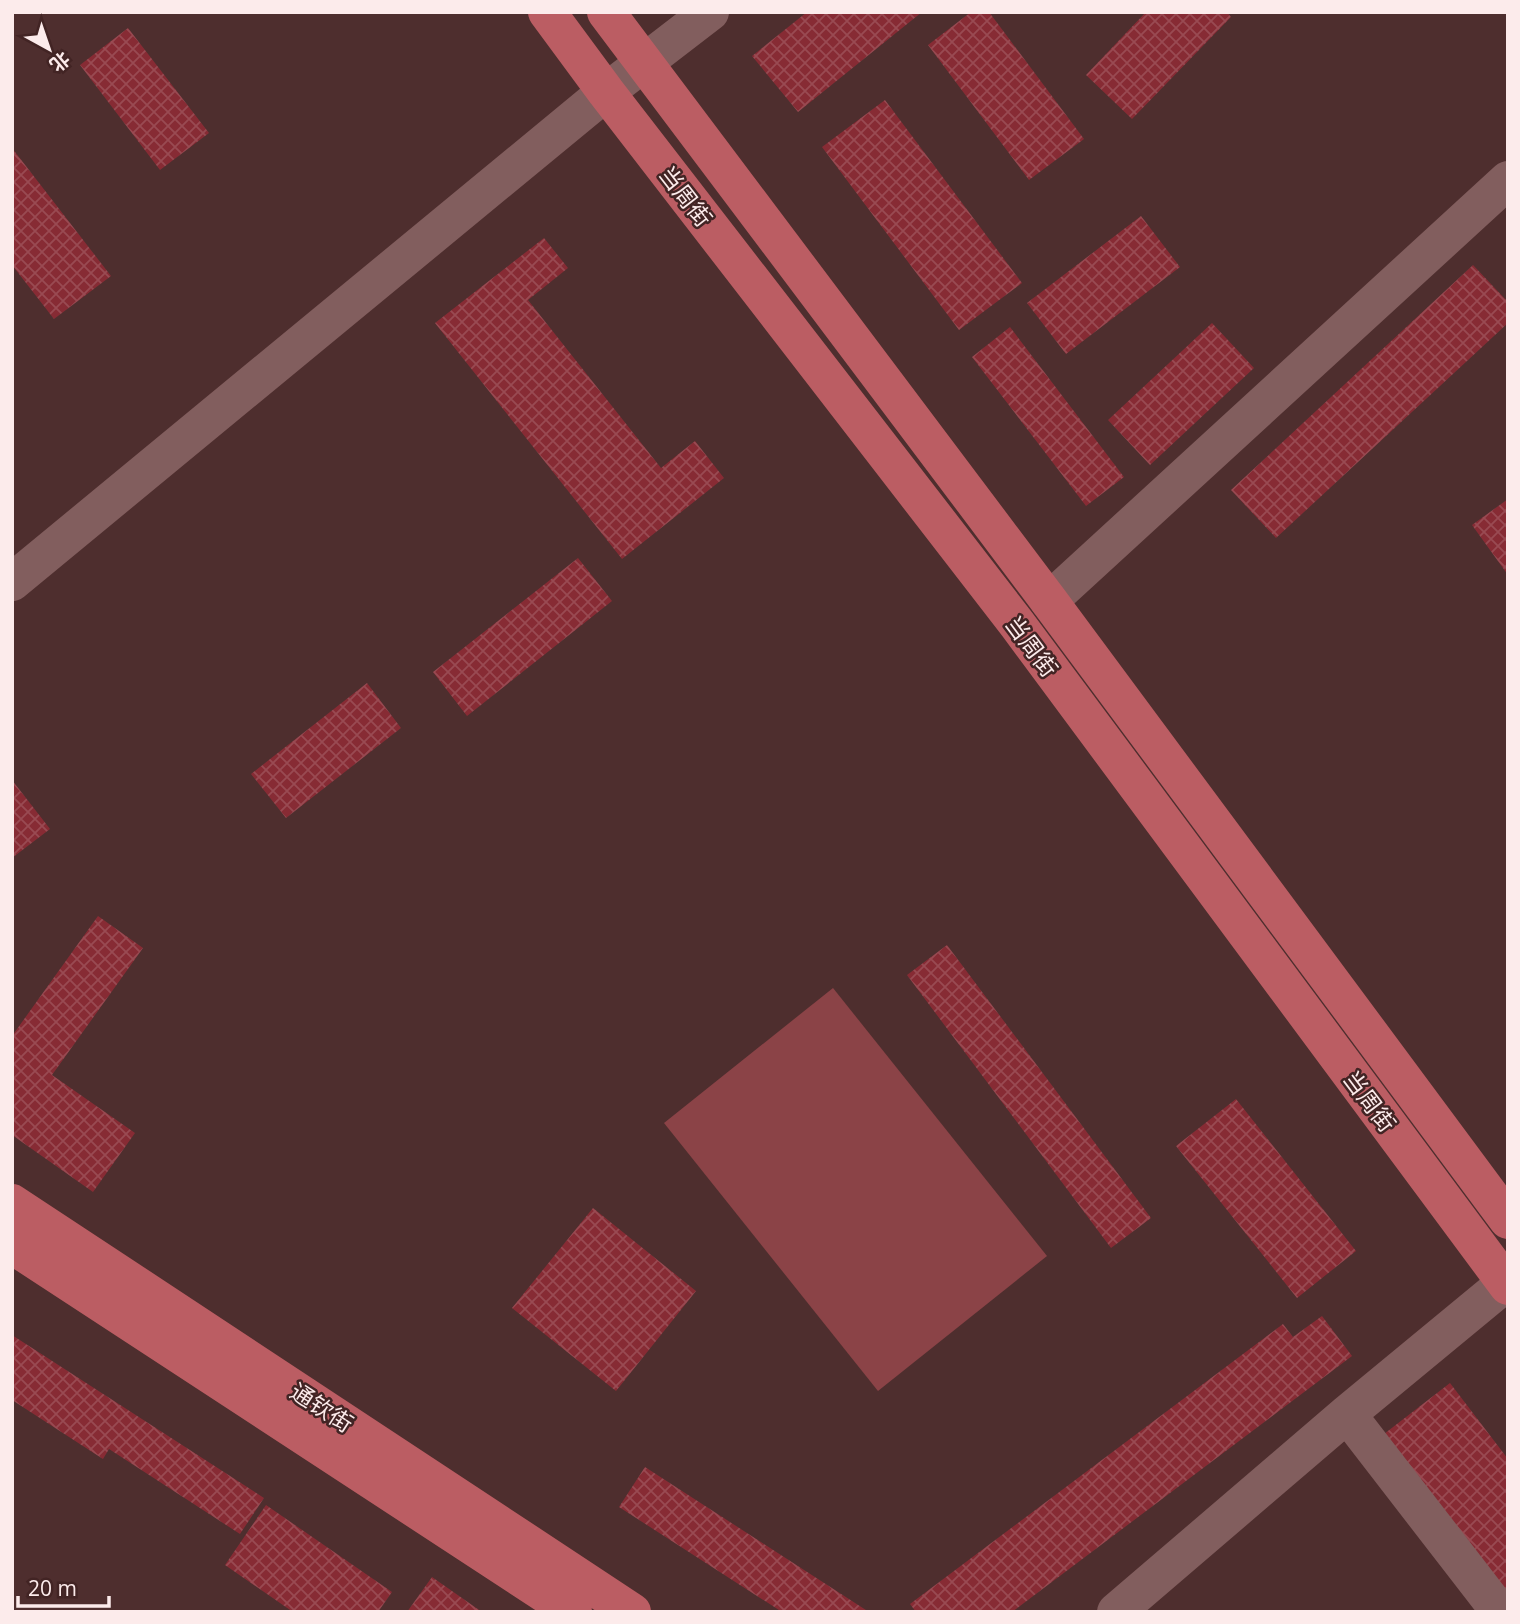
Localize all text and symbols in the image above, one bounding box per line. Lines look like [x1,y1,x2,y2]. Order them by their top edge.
north arrow [14,14,84,84]
text: 北 [44,46,76,78]
street label: 当周街 [652,159,720,233]
street label: 当周街 [998,609,1066,683]
street label: 当周街 [1336,1064,1404,1138]
street label: 通钦街 [284,1375,360,1439]
scale bar [18,1564,108,1608]
text: 20 m [28,1574,77,1602]

